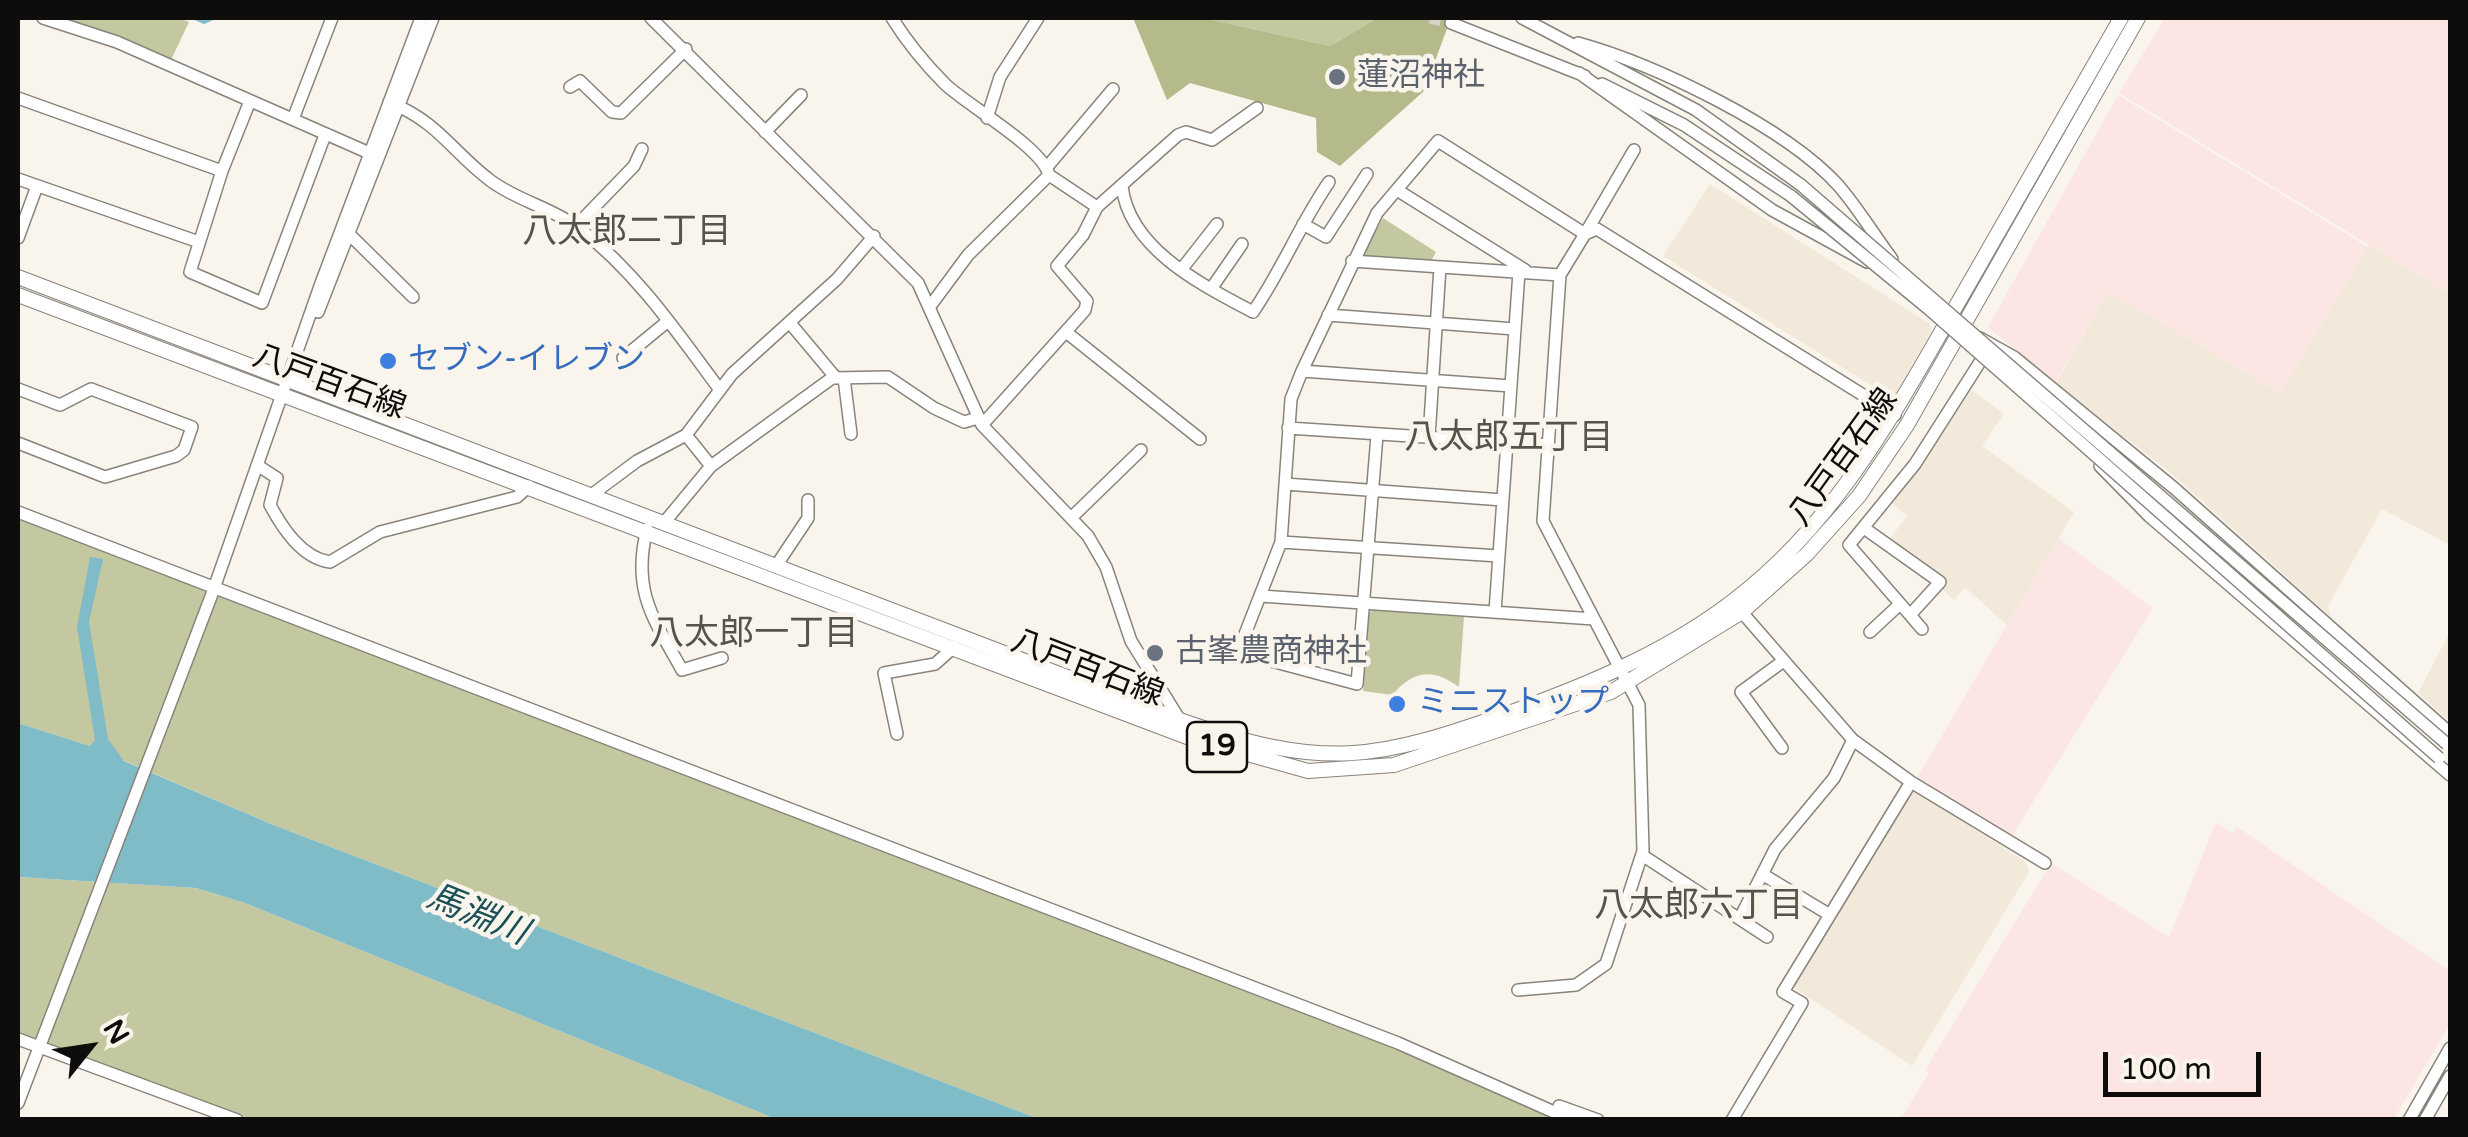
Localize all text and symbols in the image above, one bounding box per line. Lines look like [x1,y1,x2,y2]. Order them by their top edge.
place label: 蓮沼神社 [1357,58,1485,96]
marker: 蓮沼神社 [1326,66,1348,88]
district label: 八太郎二丁目 [522,212,732,254]
street label: 八戸百石線 [247,338,411,428]
place label: セブン-イレブン [408,342,645,380]
marker: セブン-イレブン [377,350,399,372]
street label: 八戸百石線 [1781,382,1907,534]
district label: 八太郎五丁目 [1404,418,1614,460]
district label: 八太郎一丁目 [649,614,859,656]
street label: 八戸百石線 [1005,622,1169,716]
place label: 古峯農商神社 [1175,634,1367,672]
marker: 古峯農商神社 [1144,642,1166,664]
place label: ミニストップ [1417,685,1609,723]
marker: ミニストップ [1386,693,1408,715]
road number: 19 [1187,722,1247,772]
water label: 馬淵川 [420,877,534,955]
district label: 八太郎六丁目 [1594,886,1804,928]
north arrow [40,997,140,1097]
text: N [96,1014,136,1050]
scale bar [2108,1032,2266,1094]
text: 100 m [2120,1051,2212,1088]

